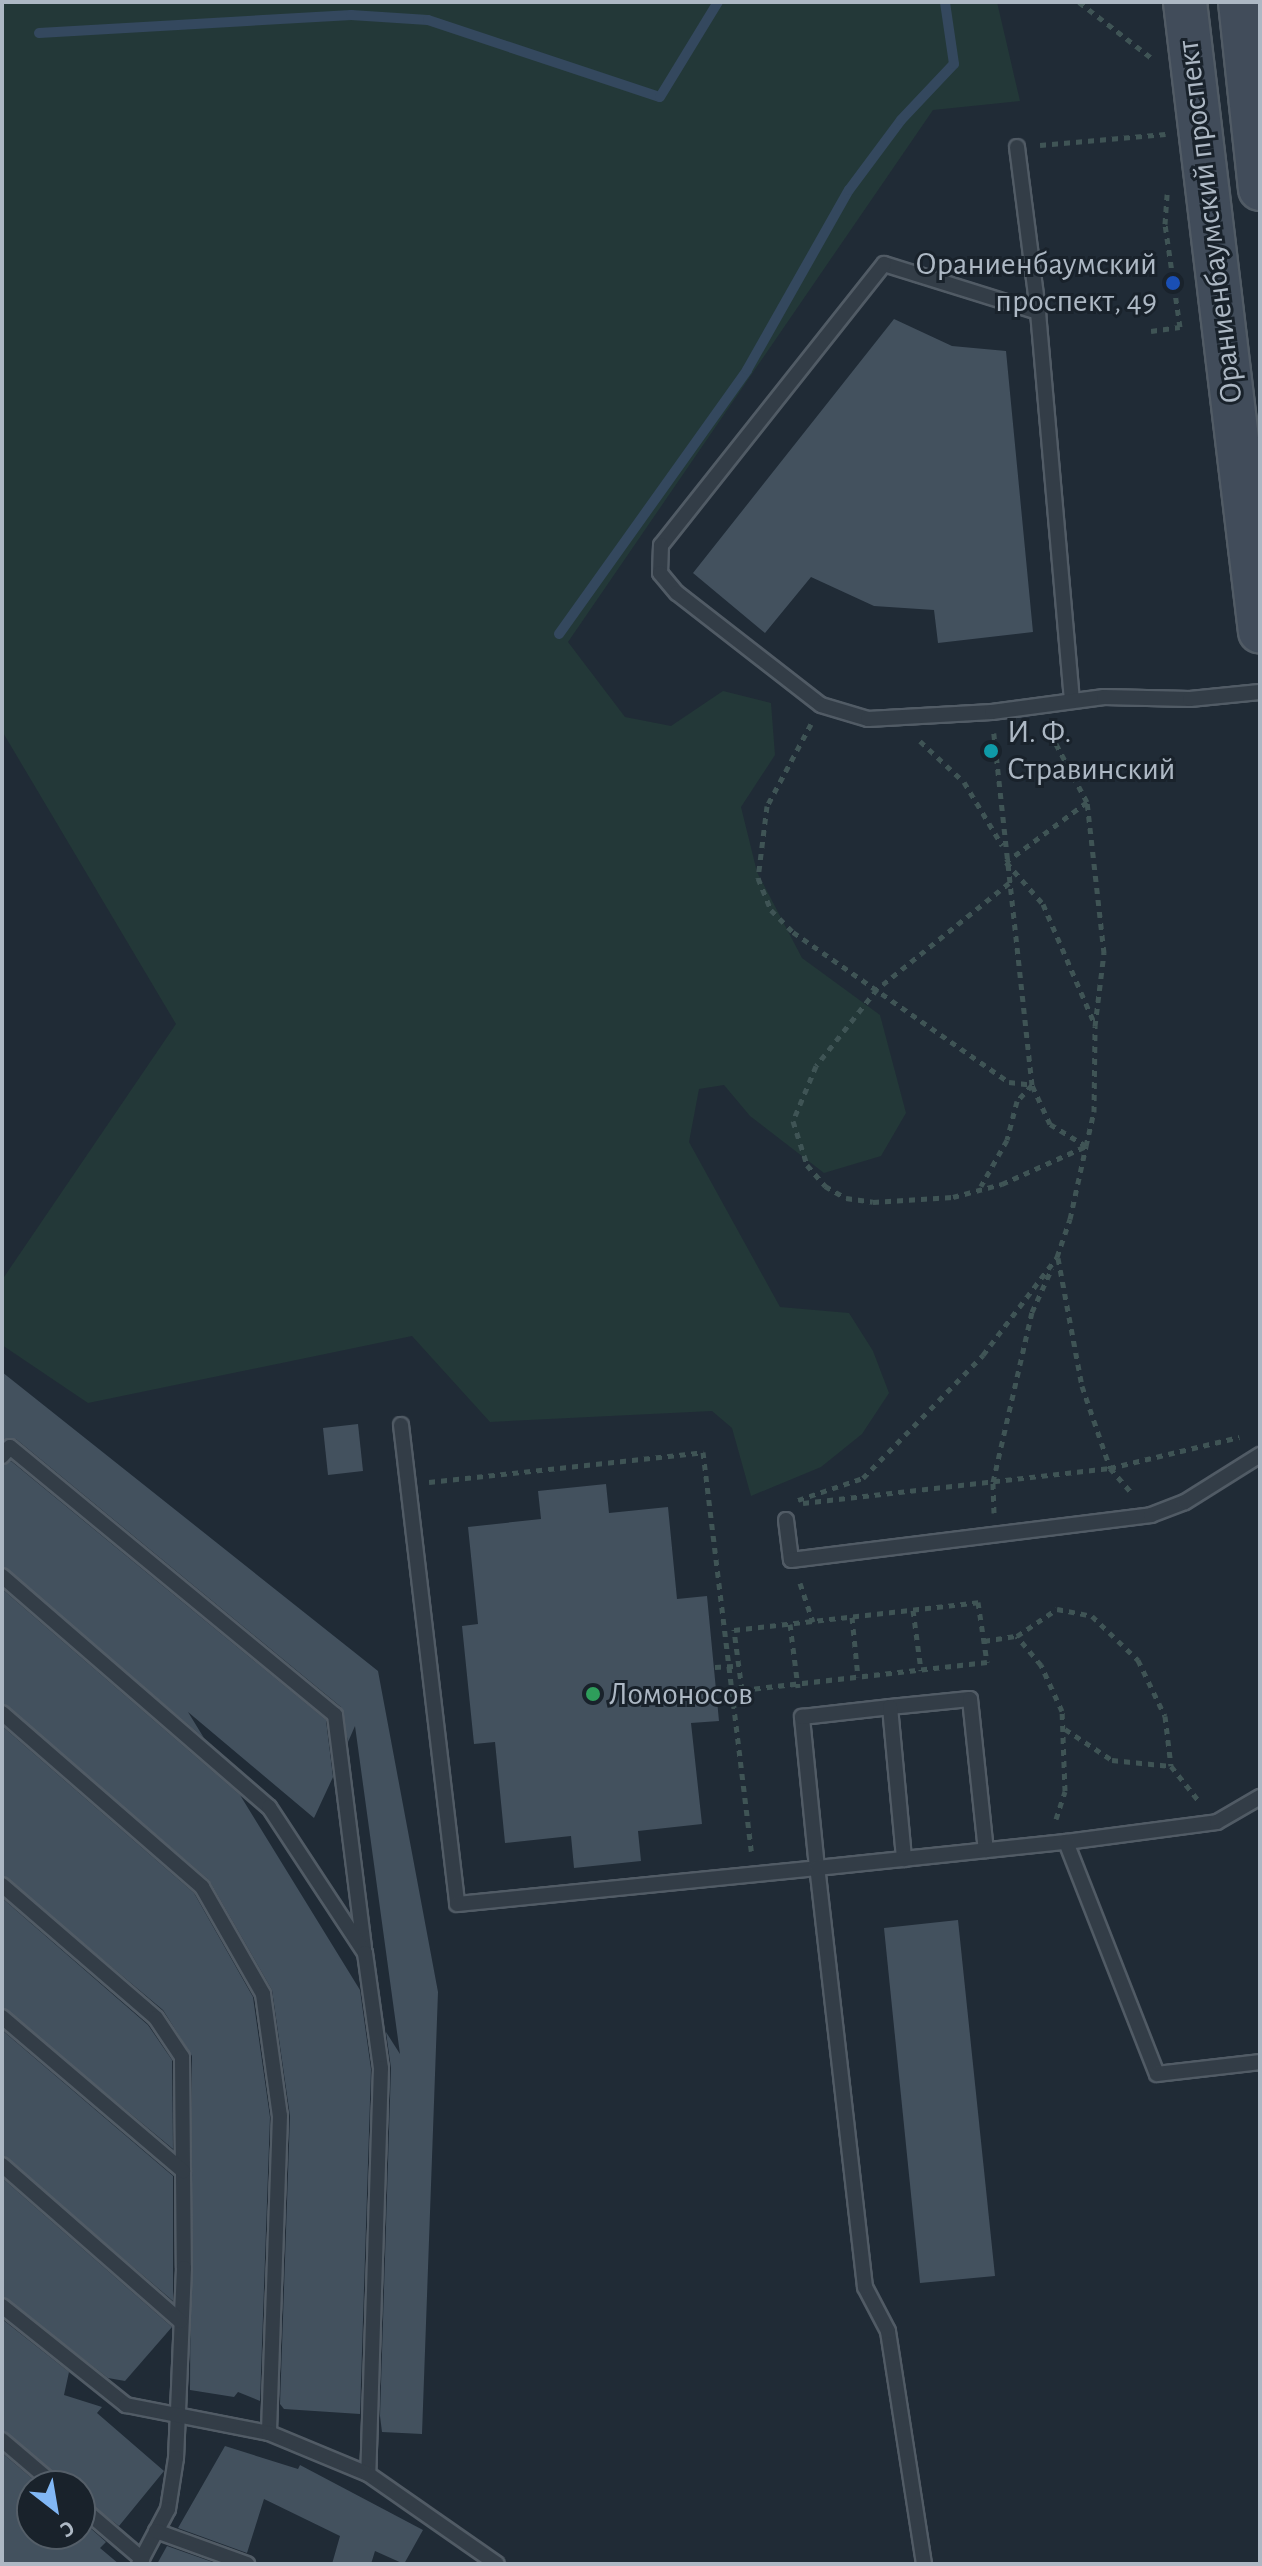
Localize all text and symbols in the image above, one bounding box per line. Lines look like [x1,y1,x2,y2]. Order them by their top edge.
street label: Ораниенбаумский проспект [1169,38,1251,406]
place label: Ораниенбаумский проспект, 49 [915,246,1157,321]
marker: Ораниенбаумский проспект, 49 [1164,274,1182,292]
place label: И. Ф. Стравинский [1007,714,1176,789]
marker: И. Ф. Стравинский [982,742,1000,760]
place label: Ломоносов [609,1675,753,1713]
marker: Ломоносов [584,1685,602,1703]
north arrow [16,2470,96,2550]
text: С [56,2516,78,2541]

